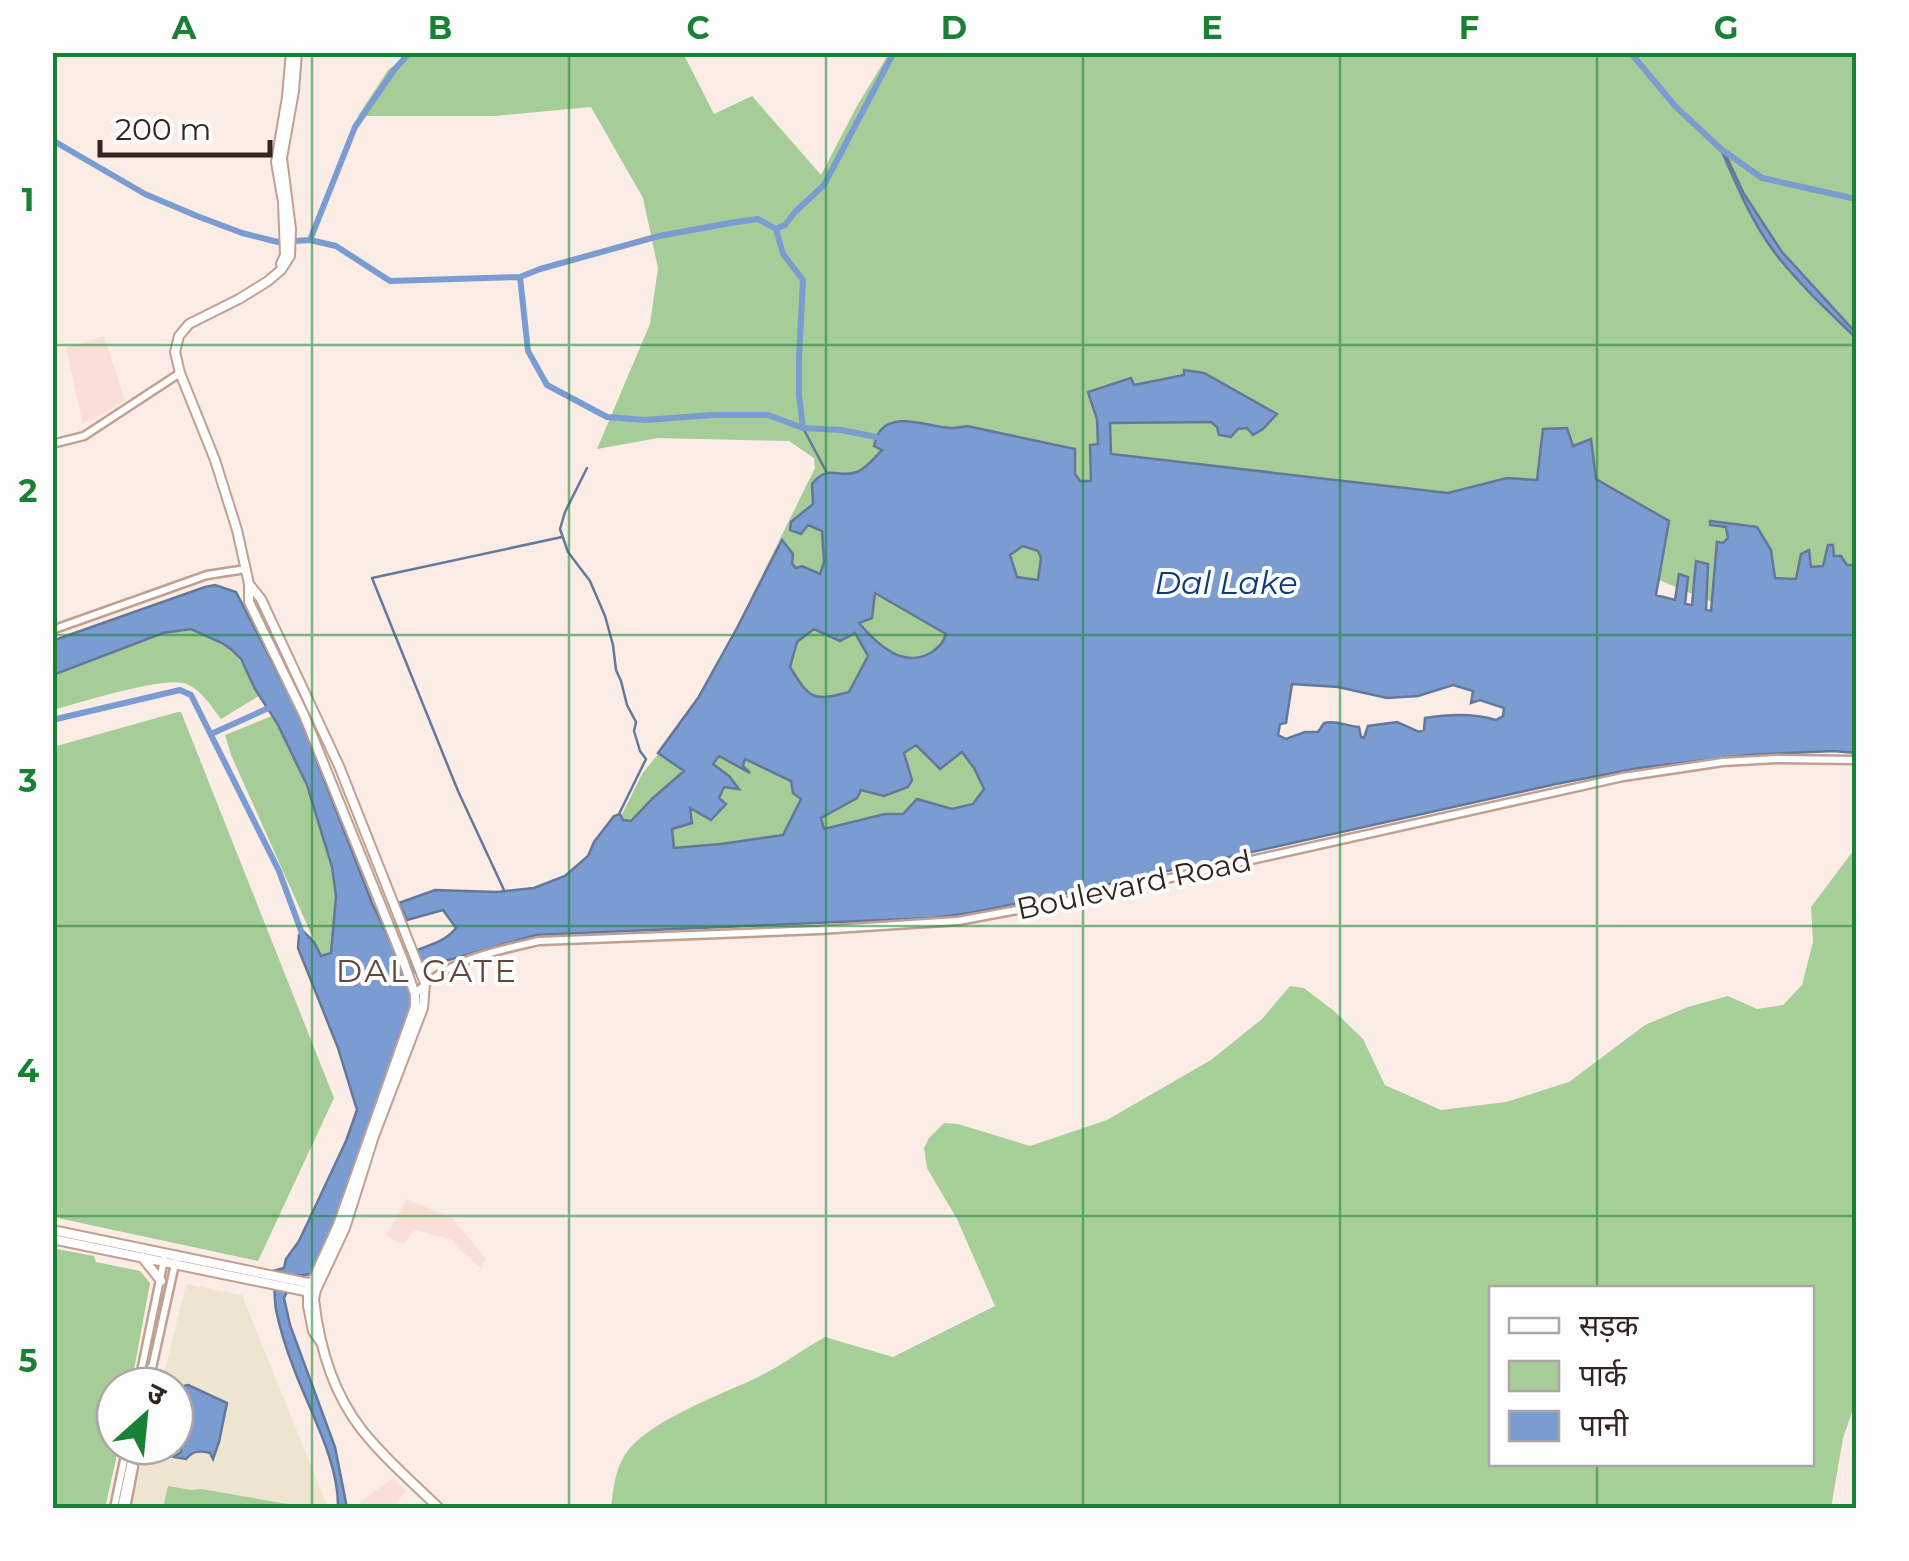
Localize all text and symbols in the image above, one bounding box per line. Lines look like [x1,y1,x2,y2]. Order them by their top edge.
text: A [171,8,197,47]
text: B [428,8,452,47]
text: C [686,8,710,47]
text: D [941,8,967,47]
text: E [1201,8,1223,47]
text: F [1459,8,1479,47]
text: G [1714,8,1738,47]
scale bar [100,95,270,157]
text: 200 m [115,111,211,148]
text: 1 [22,180,34,219]
text: 2 [19,471,37,510]
water label: Dal Lake [1154,563,1298,602]
text: 3 [18,761,37,800]
street label: Boulevard Road [1013,842,1255,927]
district label: DAL GATE [336,951,518,990]
text: 4 [17,1051,39,1090]
legend [1489,1286,1814,1466]
text: सड़क [1579,1307,1639,1344]
text: 5 [18,1341,38,1380]
text: पार्क [1579,1357,1628,1394]
north arrow [95,1366,195,1466]
text: उ [141,1375,172,1413]
text: पानी [1579,1407,1629,1444]

